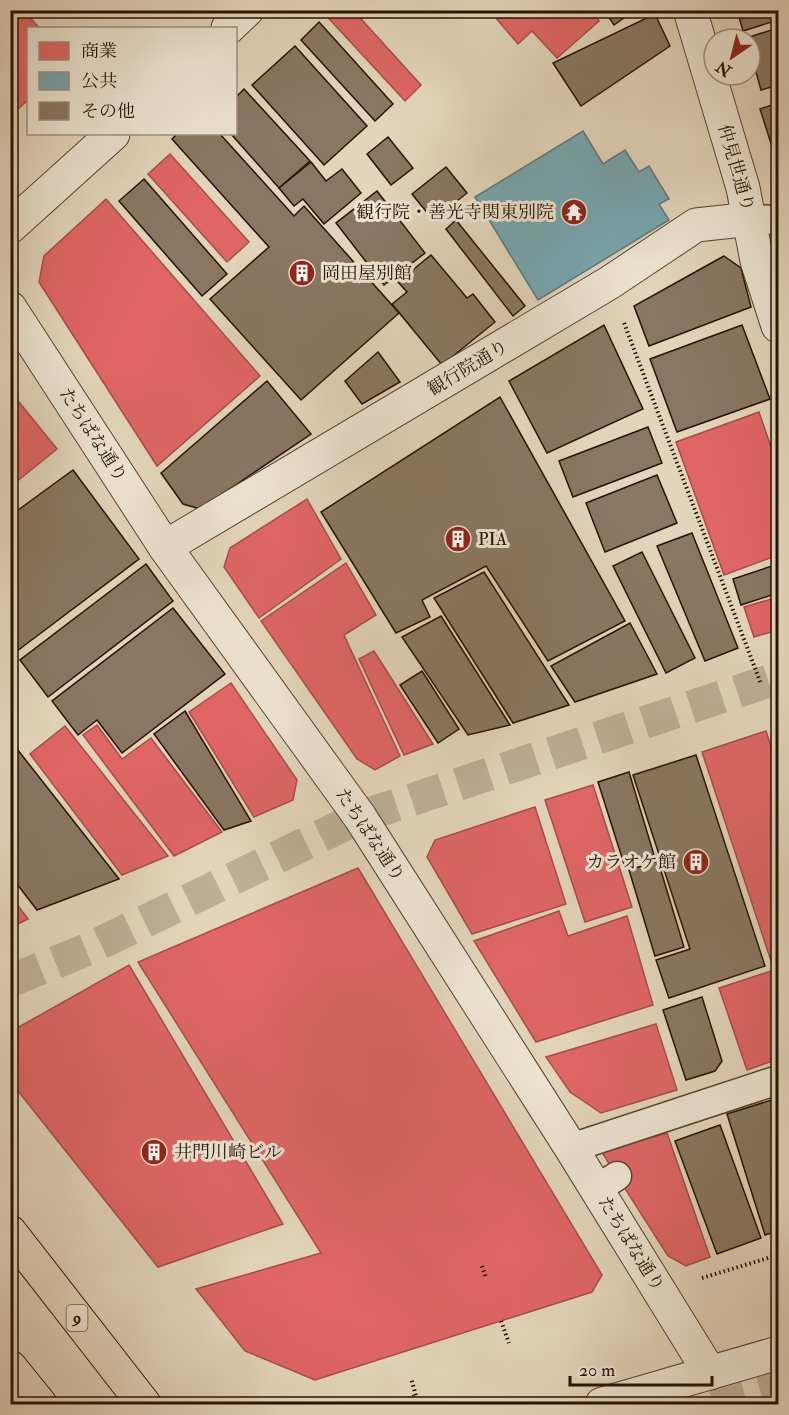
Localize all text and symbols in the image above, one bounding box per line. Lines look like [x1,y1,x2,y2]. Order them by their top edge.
legend [27,27,237,135]
north arrow [702,27,762,87]
text: 商業 [81,40,117,63]
text: N [712,56,736,81]
text: 公共 [81,70,117,93]
text: その他 [81,100,135,123]
street label: 仲見世通り [713,122,759,214]
temple icon: 観行院・善光寺関東別院 [559,197,589,227]
place label: 観行院・善光寺関東別院 [356,201,554,224]
building icon: 岡田屋別館 [287,258,317,288]
place label: 岡田屋別館 [322,262,412,285]
street label: 観行院通り [424,335,512,401]
street label: たちばな通り [54,383,132,487]
building icon: PIA [443,524,473,554]
place label: PIA [478,528,508,551]
street label: たちばな通り [330,784,410,886]
building icon: カラオケ館 [681,847,711,877]
place label: カラオケ館 [586,851,676,874]
building icon: 井門川崎ビル [139,1137,169,1167]
place label: 井門川崎ビル [174,1141,282,1164]
street label: たちばな通り [593,1192,669,1296]
road number: 9 [66,1305,88,1331]
scale bar [570,1349,712,1387]
text: 20 m [579,1359,615,1382]

